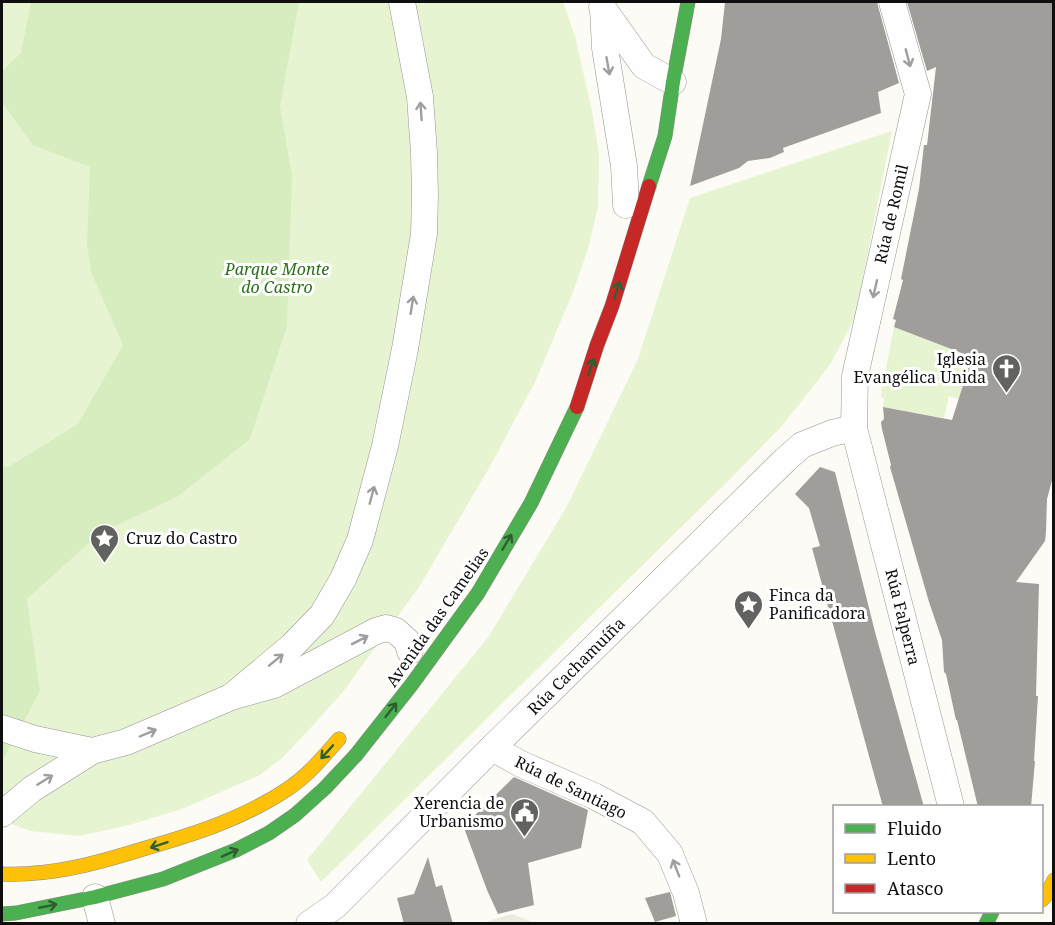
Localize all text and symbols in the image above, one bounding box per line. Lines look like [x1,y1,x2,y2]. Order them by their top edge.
one-way arrow [903,48,914,67]
one-way arrow [603,56,614,75]
one-way arrow [415,101,426,121]
street label: Rúa de Romil [869,162,913,266]
park label: Parque Monte do Castro [224,258,329,298]
one-way arrow [868,279,880,298]
one-way arrow [612,281,623,300]
one-way arrow [407,295,418,315]
place label: Iglesia Evangélica Unida [853,348,986,388]
church icon: Iglesia Evangélica Unida [991,352,1023,394]
one-way arrow [586,358,597,376]
one-way arrow [367,486,378,505]
place icon: Cruz do Castro [89,522,121,564]
place label: Cruz do Castro [126,527,238,549]
one-way arrow [502,534,514,551]
street label: Avenida das Camelias [380,543,494,691]
street label: Rúa Falperra [880,566,926,668]
place label: Finca da Panificadora [769,584,866,624]
place icon: Finca da Panificadora [732,588,764,630]
street label: Rúa Cachamuíña [522,612,630,720]
one-way arrow [351,634,369,645]
one-way arrow [268,653,284,666]
one-way arrow [385,702,398,718]
one-way arrow [138,727,156,738]
one-way arrow [320,744,334,759]
street label: Rúa de Santiago [511,750,631,824]
one-way arrow [36,774,53,786]
place label: Xerencia de Urbanismo [414,792,504,832]
public building icon: Xerencia de Urbanismo [509,796,541,838]
legend [833,805,1043,913]
text: Fluido [887,816,942,840]
one-way arrow [150,840,169,851]
one-way arrow [220,846,238,858]
text: Lento [887,846,936,870]
one-way arrow [670,859,681,878]
text: Atasco [887,876,944,900]
one-way arrow [38,900,57,912]

